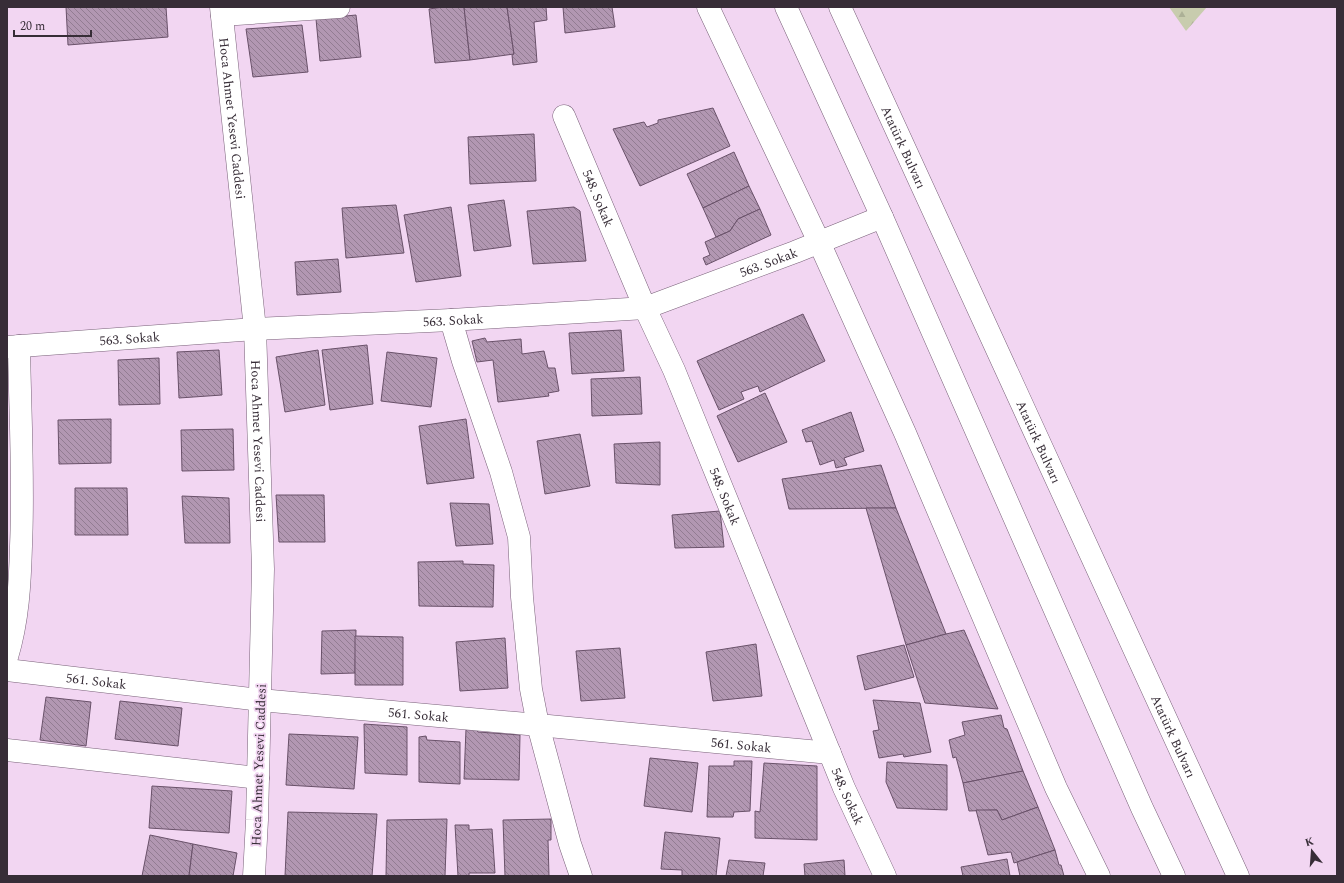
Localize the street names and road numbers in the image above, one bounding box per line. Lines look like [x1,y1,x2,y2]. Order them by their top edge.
street label: Hoca Ahmet Yesevi Caddesi [213,37,250,200]
street label: Atatürk Bulvarı [875,103,931,192]
street label: 548. Sokak [577,166,619,230]
street label: 563. Sokak [737,243,801,283]
street label: 563. Sokak [422,309,484,332]
street label: 563. Sokak [99,327,161,351]
street label: Hoca Ahmet Yesevi Caddesi [245,360,270,523]
street label: Atatürk Bulvarı [1010,397,1066,487]
street label: 548. Sokak [704,465,745,528]
street label: 561. Sokak [65,668,128,695]
street label: Hoca Ahmet Yesevi Caddesi [246,684,272,847]
street label: Atatürk Bulvarı [1145,692,1201,781]
street label: 561. Sokak [387,703,450,728]
street label: 561. Sokak [710,733,772,758]
street label: 548. Sokak [826,765,869,828]

